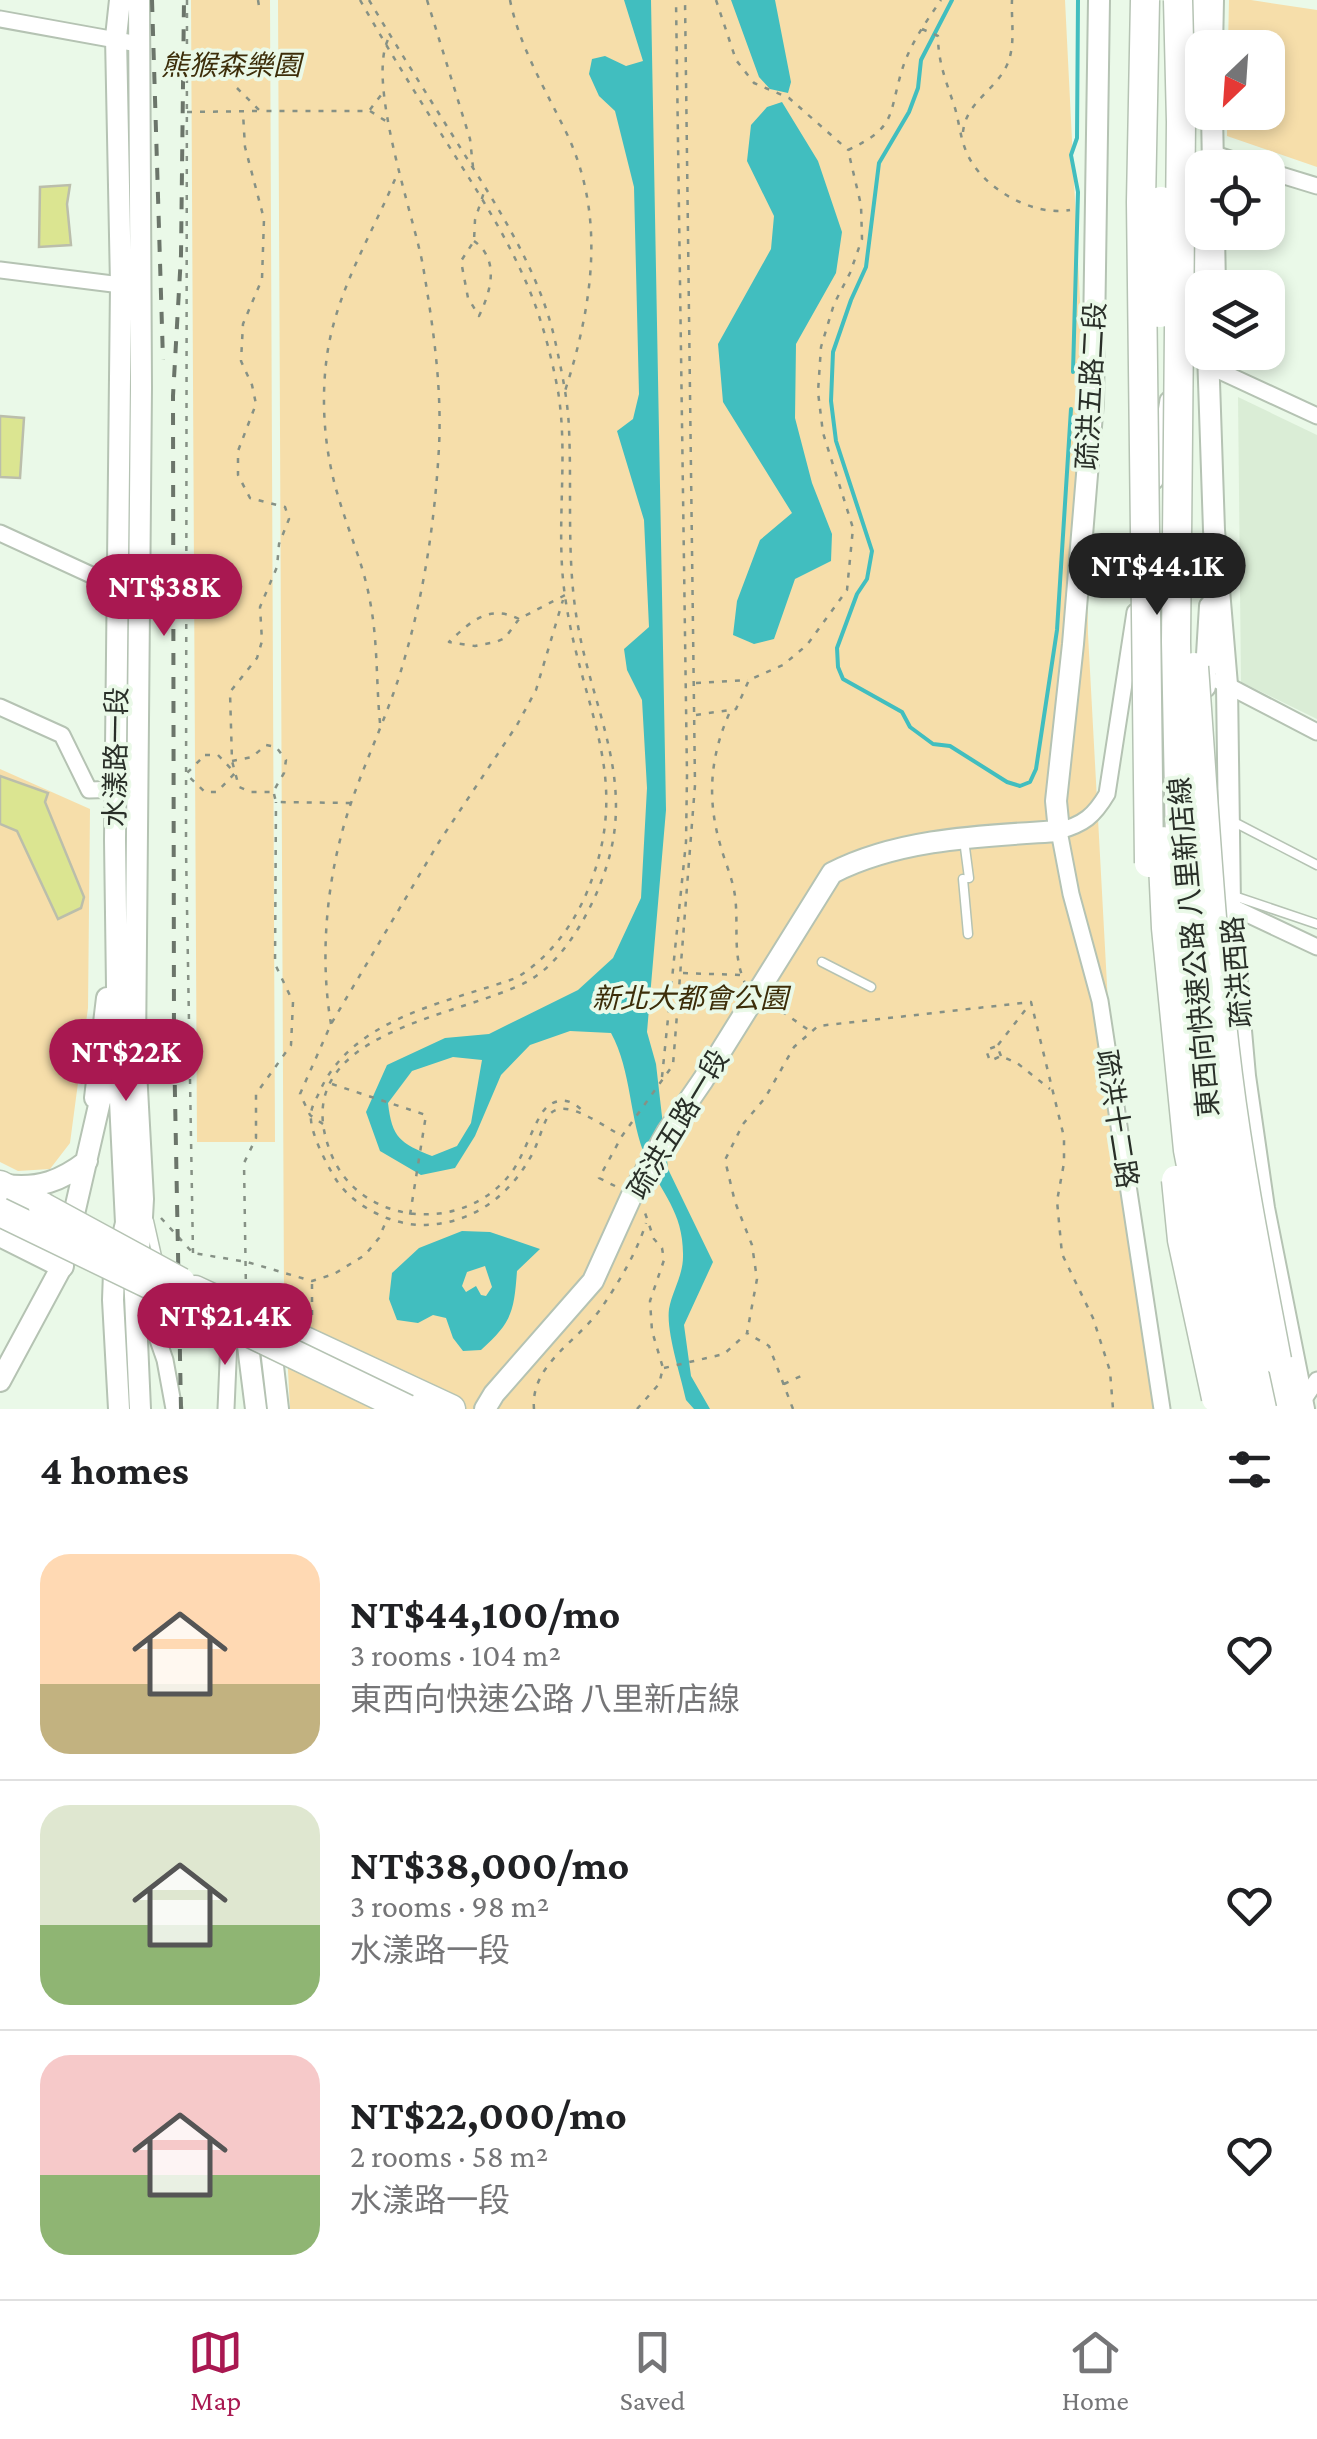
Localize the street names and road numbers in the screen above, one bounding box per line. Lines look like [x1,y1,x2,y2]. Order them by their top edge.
street label: 疏洪五路二段 [1071,301,1111,471]
street label: 水漾路一段 [99,687,133,827]
street label: 東西向快速公路 八里新店線 [1164,776,1224,1118]
street label: 疏洪西路 [1217,915,1257,1029]
street label: 疏洪五路一段 [621,1044,735,1204]
street label: 疏洪十二路 [1091,1047,1143,1191]

